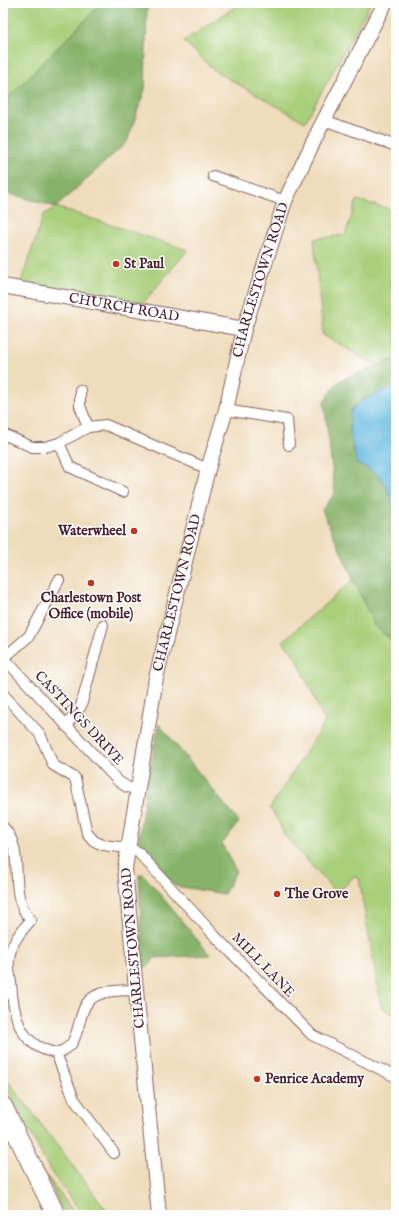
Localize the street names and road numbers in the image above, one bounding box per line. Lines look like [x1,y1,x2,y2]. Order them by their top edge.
street label: CHARLESTOWN ROAD [229,200,293,359]
street label: CHURCH ROAD [67,289,181,326]
street label: CHARLESTOWN ROAD [149,512,205,673]
street label: CASTINGS DRIVE [31,667,128,769]
street label: CHARLESTOWN ROAD [117,867,149,1029]
street label: MILL LANE [228,929,299,1001]

